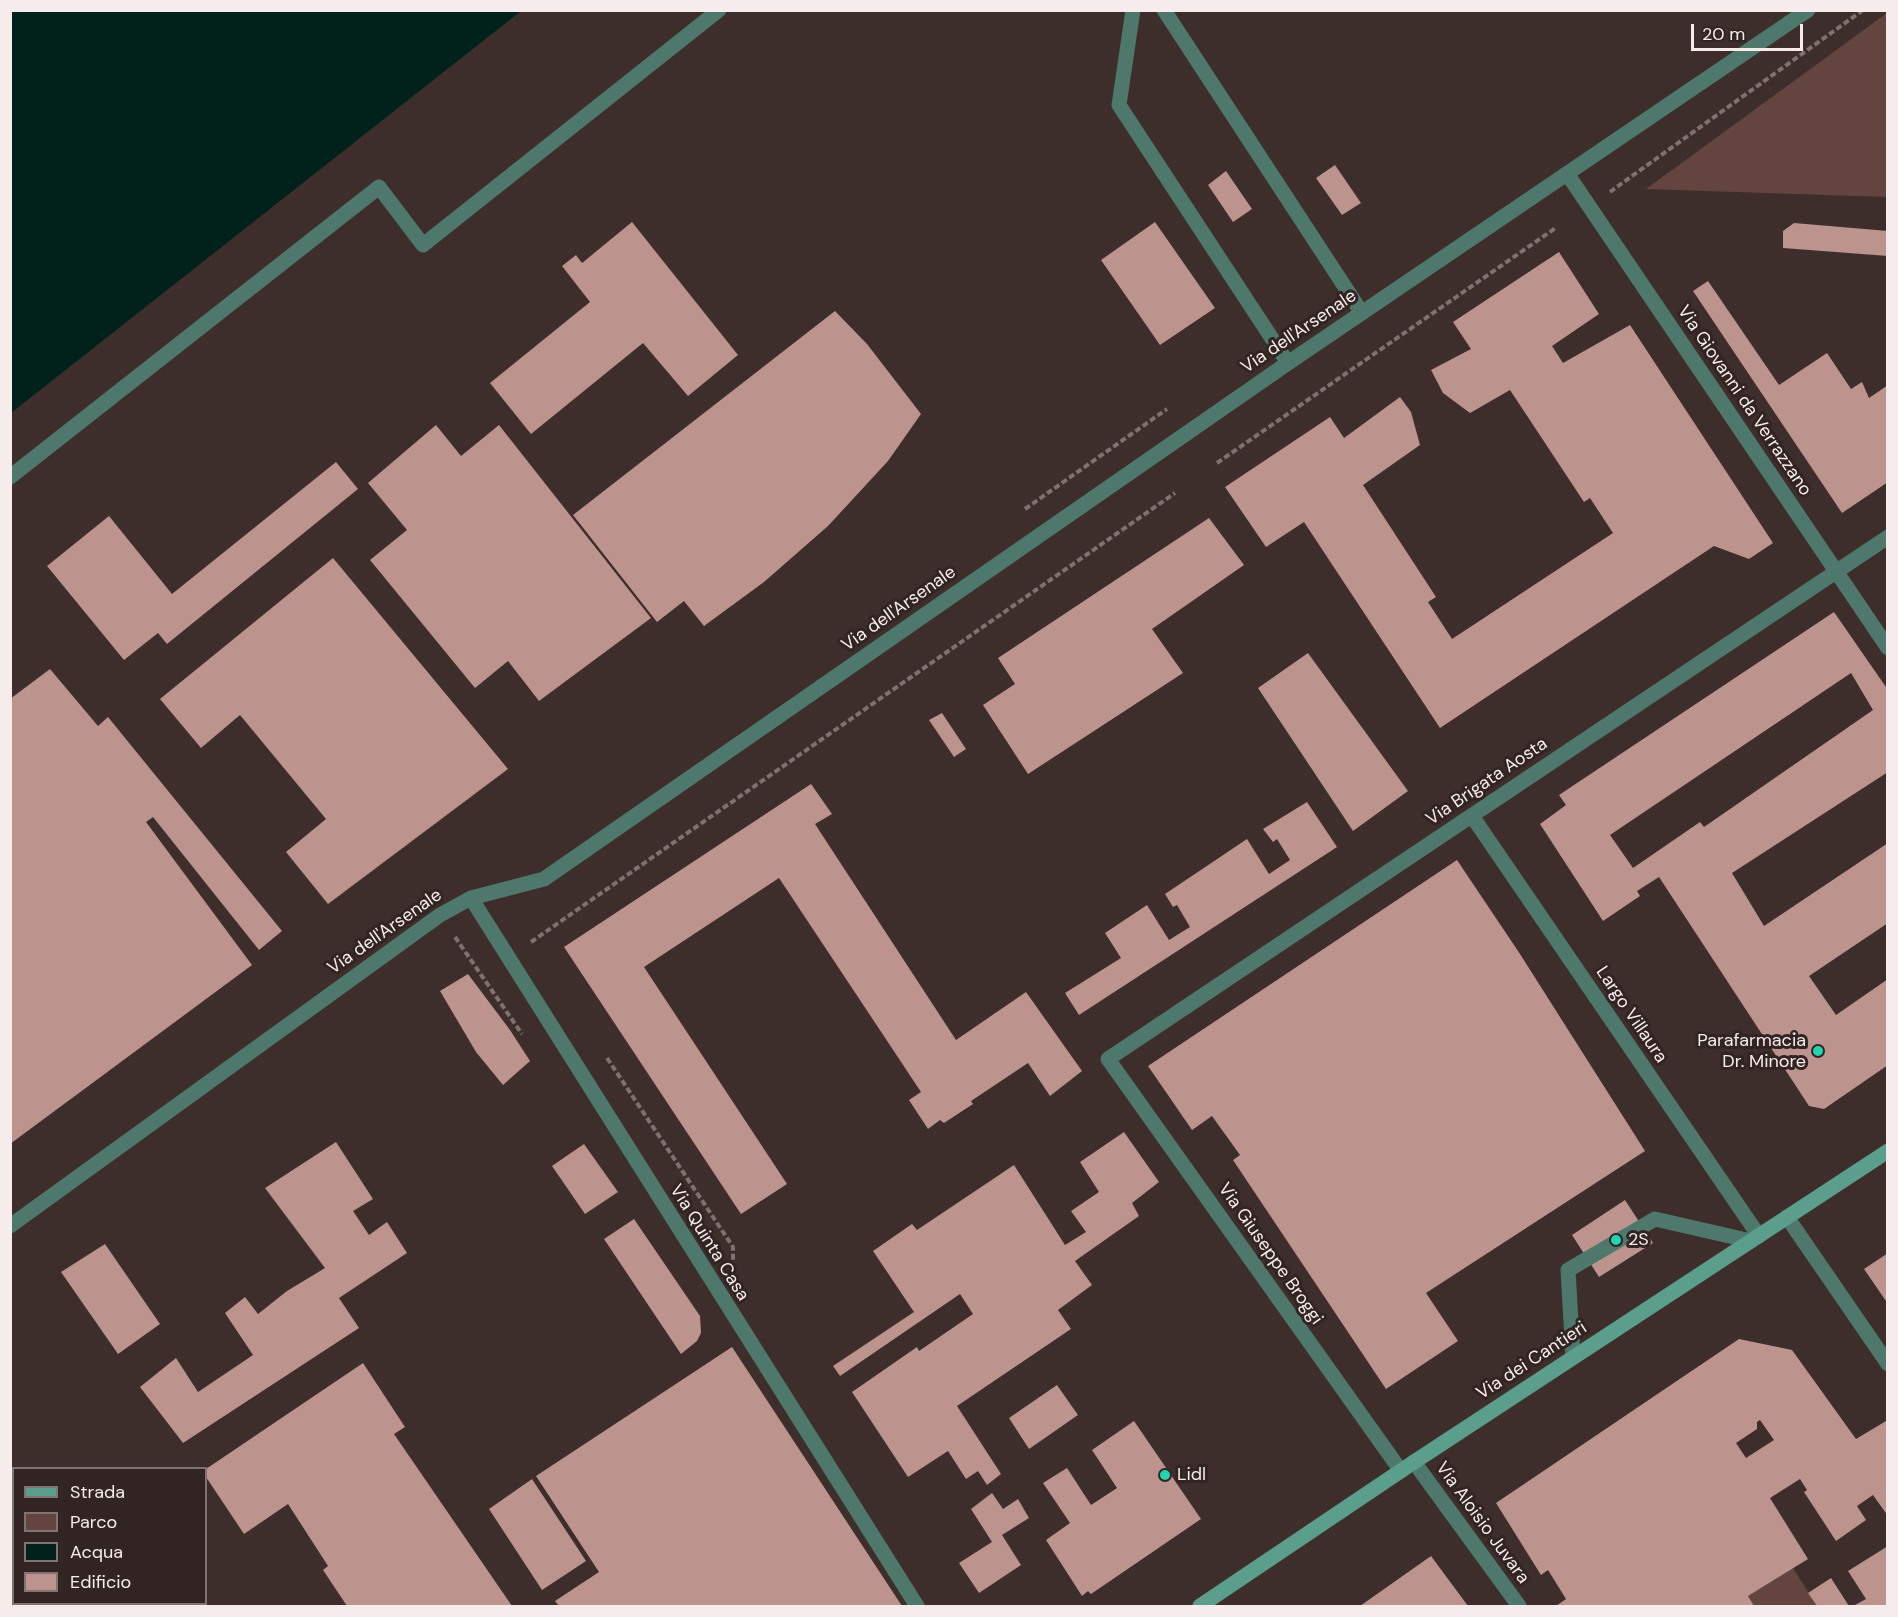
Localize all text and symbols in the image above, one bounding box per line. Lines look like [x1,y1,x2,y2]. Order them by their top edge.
scale bar [1694,12,1806,50]
text: 20 m [1702,22,1745,46]
street label: Via dell'Arsenale [1237,285,1361,379]
street label: Via Giovanni da Verrazzano [1672,302,1816,500]
street label: Via dell'Arsenale [838,562,960,656]
street label: Via Brigata Aosta [1422,733,1552,831]
street label: Via dell'Arsenale [324,885,446,979]
street label: Largo Villaura [1591,963,1671,1067]
place label: Parafarmacia Dr. Minore [1697,1030,1806,1072]
marker: Parafarmacia Dr. Minore [1811,1044,1825,1058]
street label: Via Giuseppe Broggi [1213,1179,1327,1329]
street label: Via Quinta Casa [665,1181,753,1305]
place label: 2S [1628,1229,1649,1251]
marker: 2S [1609,1233,1623,1247]
street label: Via dei Cantieri [1473,1317,1591,1405]
street label: Via Aloisio Juvara [1431,1458,1533,1588]
place label: Lidl [1177,1464,1206,1486]
legend [12,1467,207,1605]
marker: Lidl [1158,1468,1172,1482]
text: Strada [70,1480,125,1504]
text: Parco [70,1510,117,1534]
text: Acqua [70,1540,123,1564]
text: Edificio [70,1570,131,1594]

